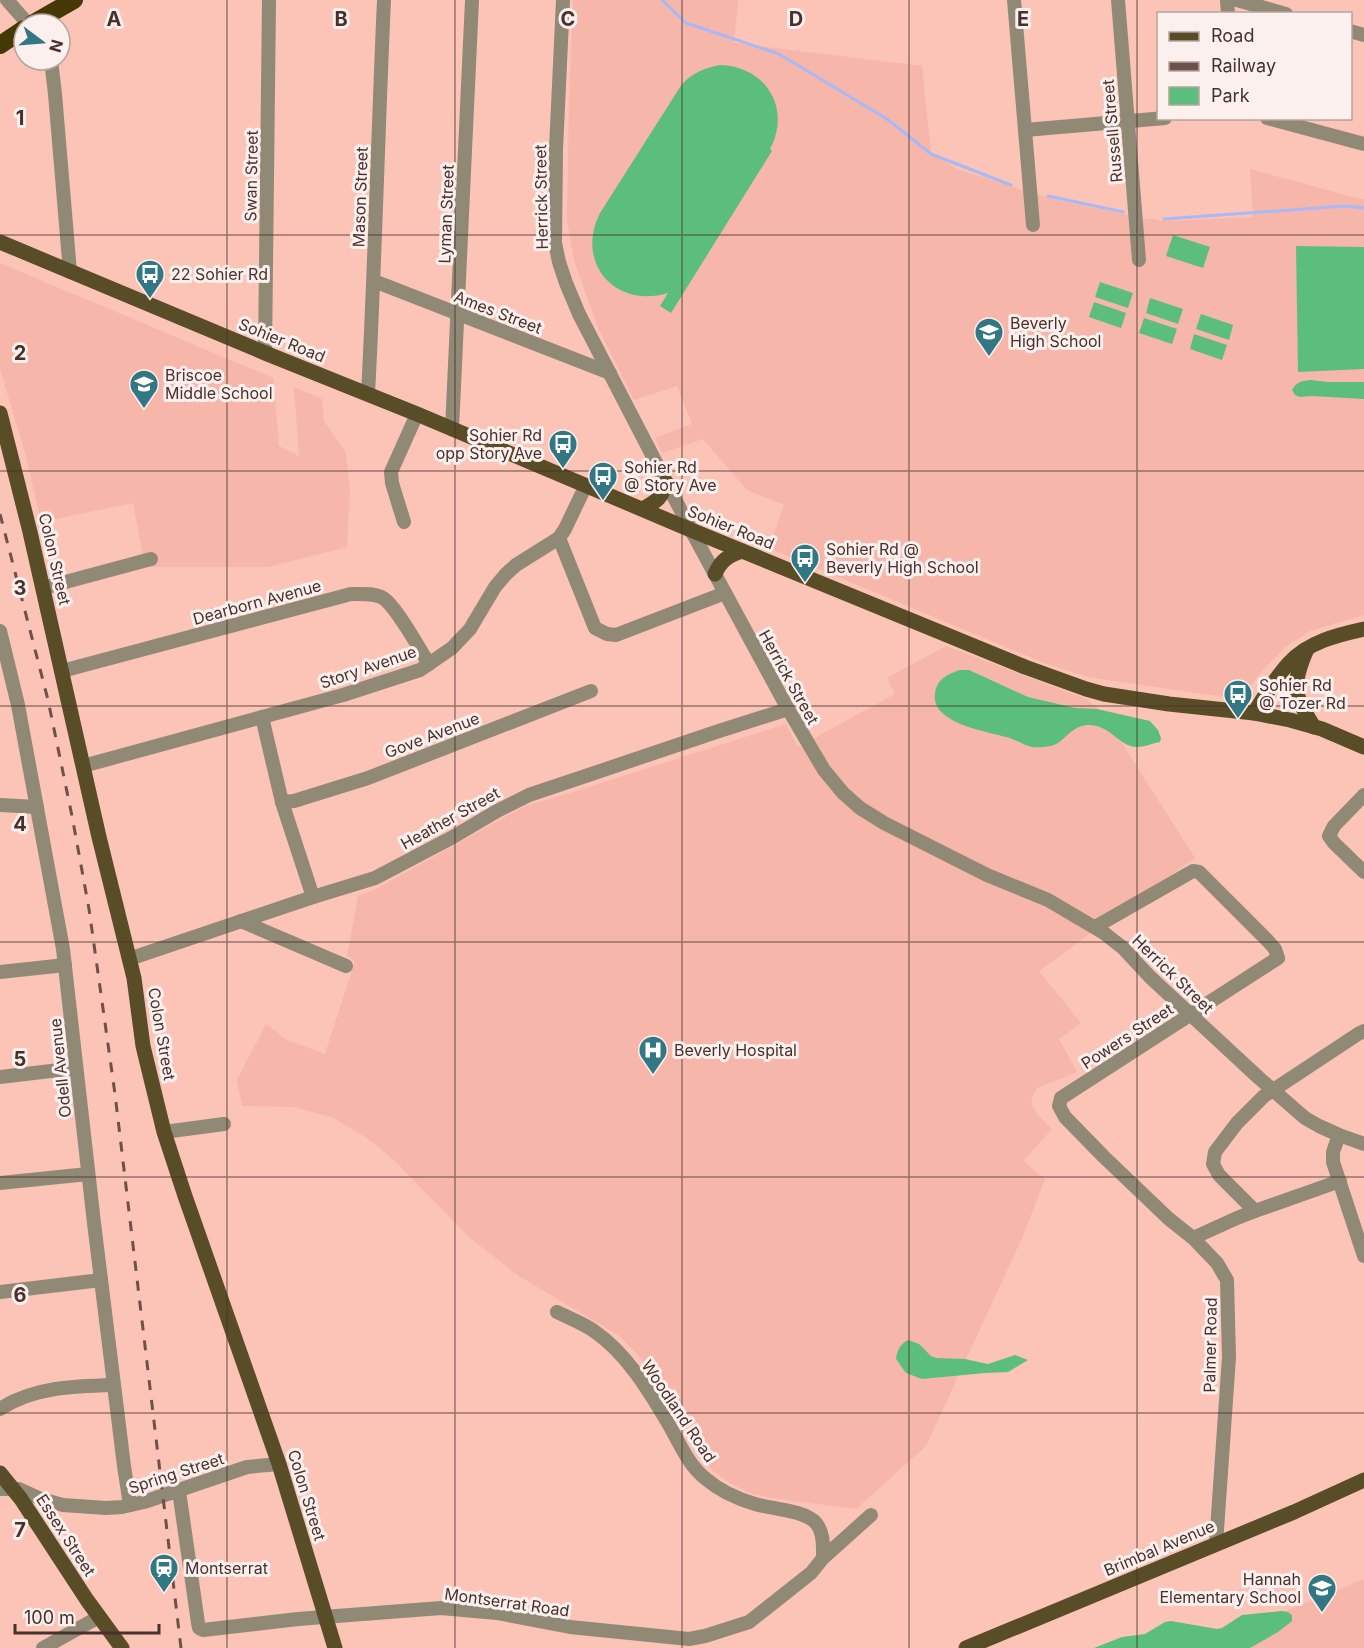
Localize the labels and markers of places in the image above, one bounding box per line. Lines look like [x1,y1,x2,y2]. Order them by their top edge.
bus stop icon: 22 Sohier Rd [134,258,166,300]
place label: 22 Sohier Rd [171,264,268,284]
place label: Beverly High School [1010,313,1101,351]
school or university icon: Beverly High School [973,316,1005,358]
place label: Briscoe Middle School [165,365,273,403]
school or university icon: Briscoe Middle School [128,368,160,410]
place label: Sohier Rd opp Story Ave [436,425,542,463]
bus stop icon: Sohier Rd opp Story Ave [547,428,579,470]
place label: Sohier Rd @ Story Ave [624,457,717,495]
bus stop icon: Sohier Rd @ Story Ave [587,460,619,502]
place label: Sohier Rd @ Beverly High School [826,539,979,577]
bus stop icon: Sohier Rd @ Beverly High School [789,542,821,584]
place label: Sohier Rd @ Tozer Rd [1259,675,1346,713]
bus stop icon: Sohier Rd @ Tozer Rd [1222,678,1254,720]
hospital icon: Beverly Hospital [637,1034,669,1076]
place label: Beverly Hospital [674,1040,797,1060]
station icon: Montserrat [148,1552,180,1594]
place label: Montserrat [185,1558,268,1578]
place label: Hannah Elementary School [1159,1569,1301,1607]
school or university icon: Hannah Elementary School [1306,1572,1338,1614]

